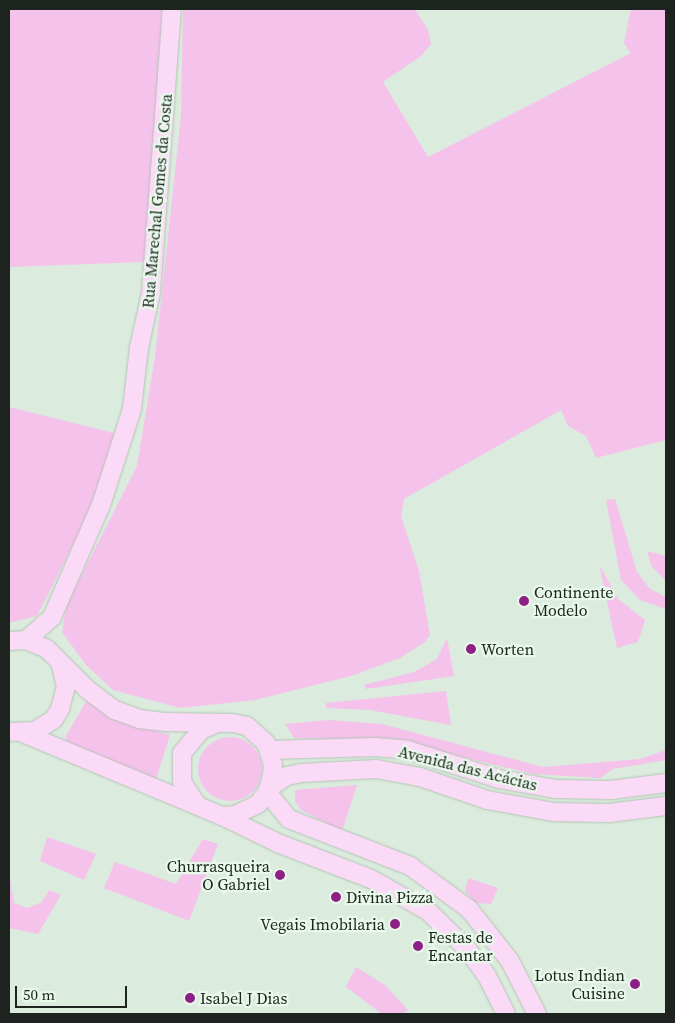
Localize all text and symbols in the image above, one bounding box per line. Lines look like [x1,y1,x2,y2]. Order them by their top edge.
street label: Rua Marechal Gomes da Costa [138,93,176,309]
place label: Continente Modelo [534,582,613,620]
marker: Continente Modelo [518,595,530,607]
place label: Worten [481,639,534,659]
marker: Worten [465,643,477,655]
street label: Avenida das Acácias [397,741,539,795]
place label: Churrasqueira O Gabriel [167,856,270,894]
marker: Churrasqueira O Gabriel [274,869,286,881]
place label: Divina Pizza [346,887,433,907]
marker: Divina Pizza [330,891,342,903]
place label: Vegais Imobilaria [260,914,385,934]
marker: Vegais Imobilaria [389,918,401,930]
place label: Festas de Encantar [428,927,493,965]
marker: Festas de Encantar [412,940,424,952]
place label: Lotus Indian Cuisine [534,965,625,1003]
scale bar [18,976,130,1008]
marker: Lotus Indian Cuisine [629,978,641,990]
text: 50 m [23,984,55,1005]
place label: Isabel J Dias [200,988,287,1008]
marker: Isabel J Dias [184,992,196,1004]

